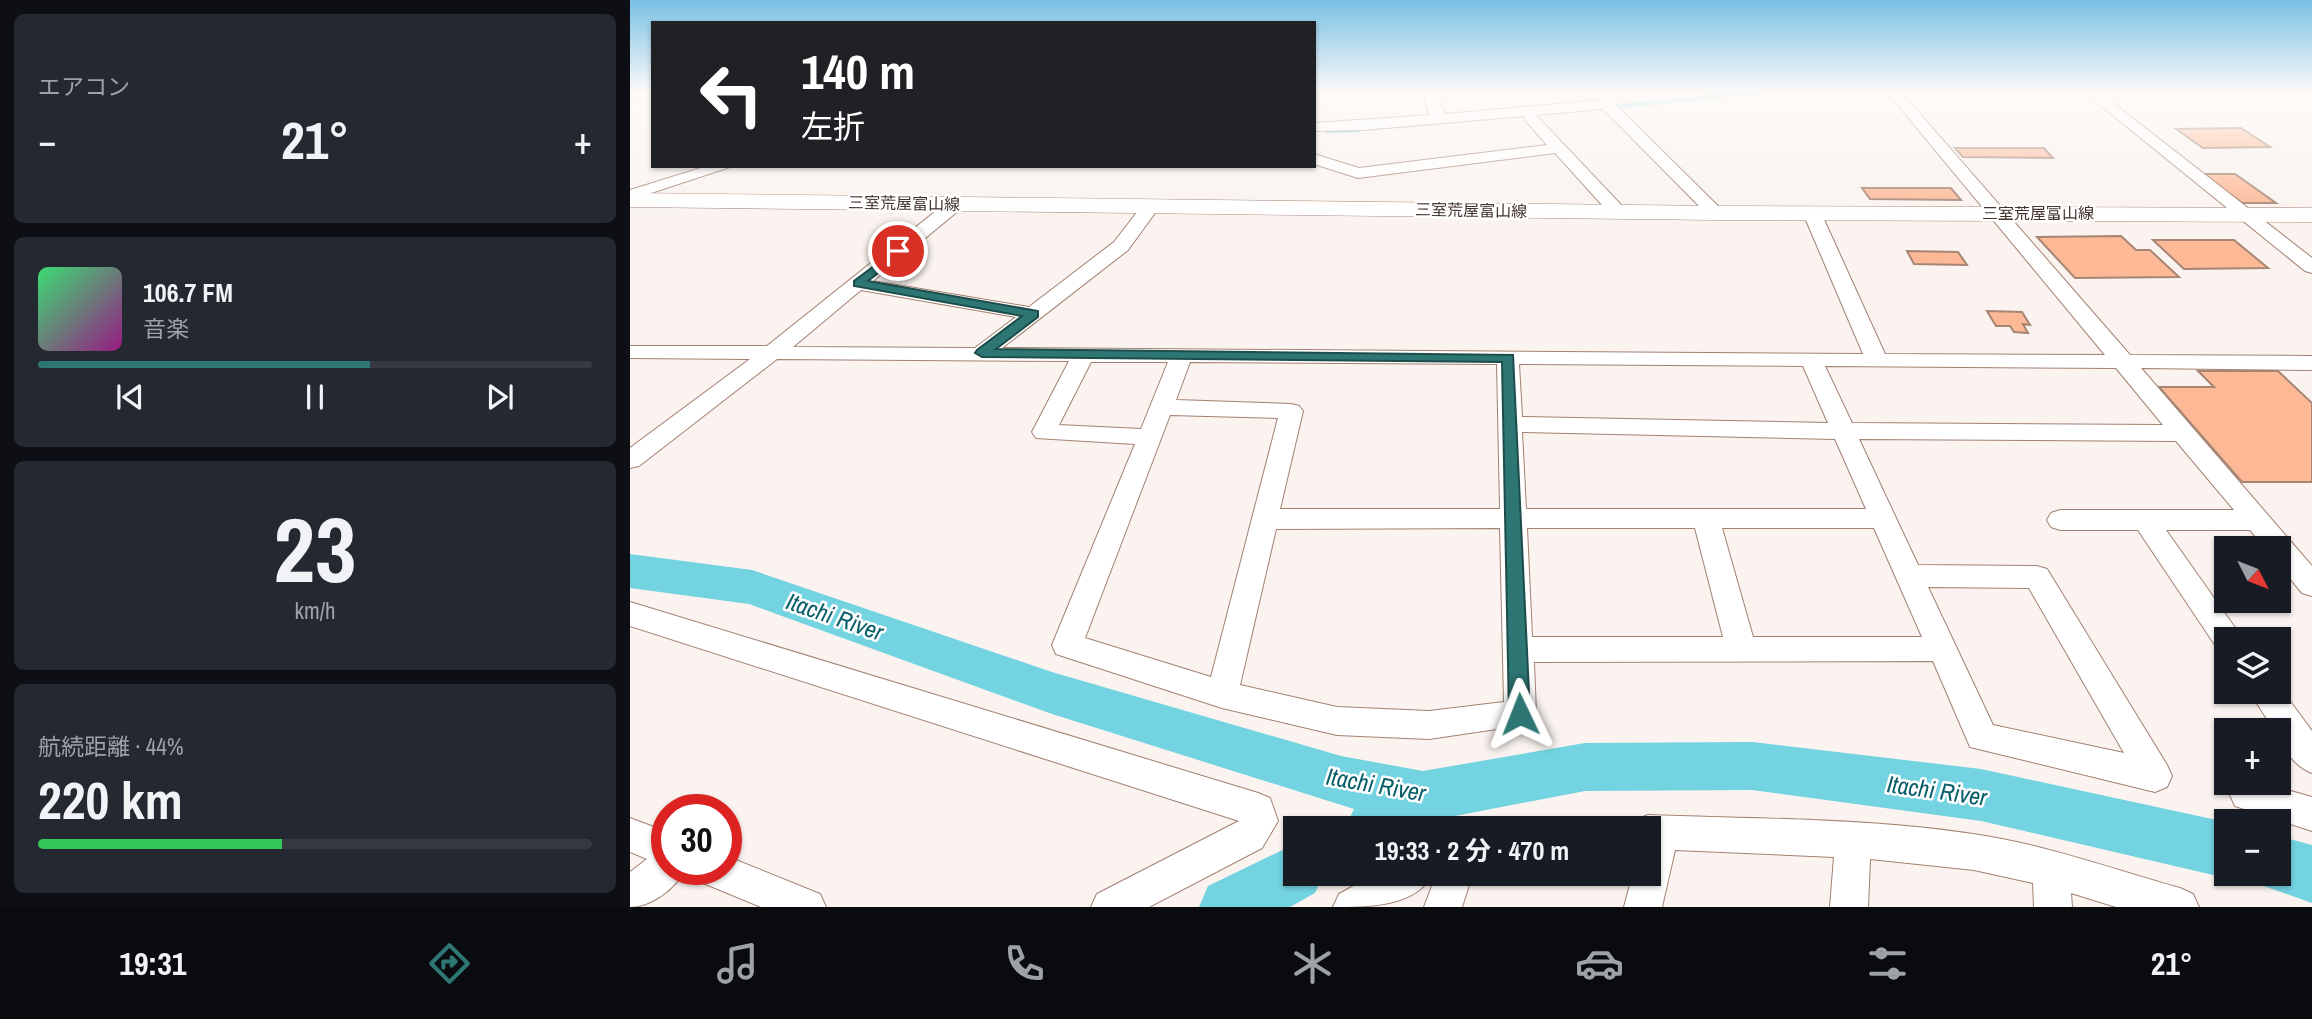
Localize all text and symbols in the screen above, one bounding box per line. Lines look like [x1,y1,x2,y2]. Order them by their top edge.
text: 140 m [801,38,915,104]
icon: left [686,49,777,140]
text: エアコン [38,71,130,102]
text: 21° [281,105,349,175]
text: 左折 [801,105,865,148]
text: − [38,115,56,166]
text: + [574,115,592,166]
street label: 三室荒屋富山線 [848,191,960,215]
street label: 三室荒屋富山線 [1415,198,1527,222]
street label: 三室荒屋富山線 [1982,202,2094,224]
pin [868,221,928,281]
icon: arrive [879,232,917,270]
text: 106.7 FM [143,275,233,310]
text: 音楽 [143,313,189,344]
icon: previous [111,378,149,416]
icon: pause [296,378,334,416]
icon: next [481,378,519,416]
text: 23 [274,488,357,610]
north arrow [2214,536,2291,612]
map controls [2214,536,2291,886]
water label: Itachi River [782,584,889,648]
text: km/h [295,595,335,626]
button: layers [2214,627,2291,704]
position arrow [1483,677,1557,751]
button: + [2214,718,2291,795]
text: 航続距離 · 44% [38,731,183,762]
water label: Itachi River [1324,760,1430,809]
text: 220 km [38,765,183,835]
water label: Itachi River [1885,767,1990,813]
speed limit sign: 30 [651,794,742,885]
button: − [2214,809,2291,886]
text: 19:33 · 2 分 · 470 m [1375,833,1569,868]
icon: directions [425,939,474,988]
icon: music [713,939,762,988]
icon: phone [1000,939,1049,988]
icon: climate [1288,939,1337,988]
icon: car [1575,939,1624,988]
icon: filters [1863,939,1912,988]
text: 19:31 [119,942,186,985]
text: 21° [2151,942,2193,985]

